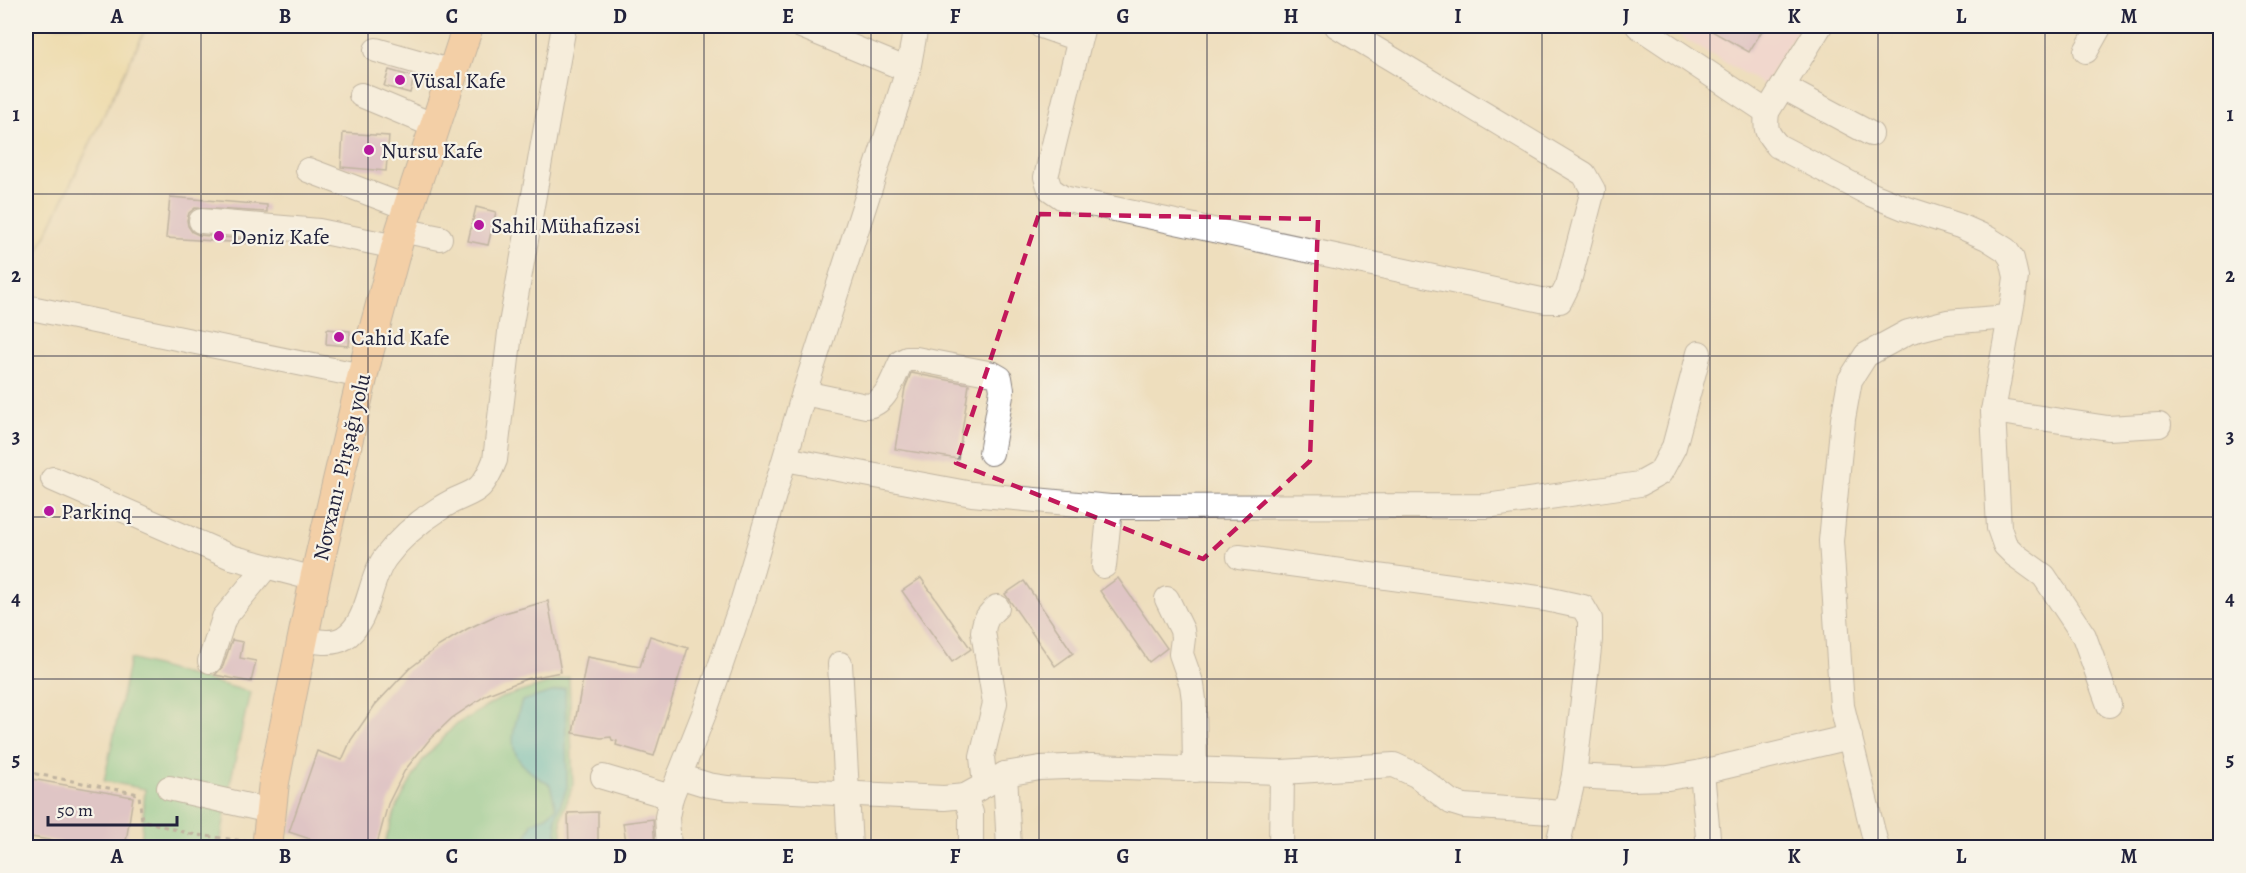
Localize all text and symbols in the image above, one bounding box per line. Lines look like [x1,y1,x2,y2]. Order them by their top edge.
text: A [110,3,124,30]
text: B [279,3,291,30]
text: C [446,3,458,30]
text: D [613,3,627,30]
text: E [782,3,794,30]
text: F [950,3,961,30]
text: G [1116,3,1130,30]
text: H [1284,3,1299,30]
text: I [1454,3,1462,30]
text: J [1623,3,1630,30]
text: K [1787,3,1801,30]
text: L [1956,3,1967,30]
text: M [2121,3,2138,30]
place label: Vüsal Kafe [411,66,506,96]
marker: Vüsal Kafe [393,73,407,87]
text: 1 [12,101,20,128]
text: 1 [2226,101,2234,128]
place label: Nursu Kafe [381,136,483,166]
marker: Nursu Kafe [362,143,376,157]
place label: Sahil Mühafizəsi [491,211,640,241]
marker: Sahil Mühafizəsi [472,218,486,232]
place label: Dəniz Kafe [231,222,330,252]
marker: Dəniz Kafe [212,229,226,243]
text: 2 [11,262,21,289]
text: 2 [2225,262,2235,289]
place label: Cahid Kafe [351,323,450,353]
marker: Cahid Kafe [332,330,346,344]
street label: Novxanı- Pirşağı yolu [306,370,378,564]
text: 3 [12,423,20,450]
text: 3 [2226,423,2234,450]
place label: Parkinq [61,497,132,527]
marker: Parkinq [42,504,56,518]
text: 4 [11,585,21,612]
text: 4 [2225,585,2235,612]
text: 5 [12,746,20,773]
text: 5 [2226,746,2234,773]
scale bar [48,789,177,827]
text: 50 m [57,798,93,822]
text: A [110,843,124,870]
text: B [279,843,291,870]
text: C [446,843,458,870]
text: D [613,843,627,870]
text: E [782,843,794,870]
text: F [950,843,961,870]
text: G [1116,843,1130,870]
text: H [1284,843,1299,870]
text: I [1454,843,1462,870]
text: J [1623,843,1630,870]
text: K [1787,843,1801,870]
text: L [1956,843,1967,870]
text: M [2121,843,2138,870]

